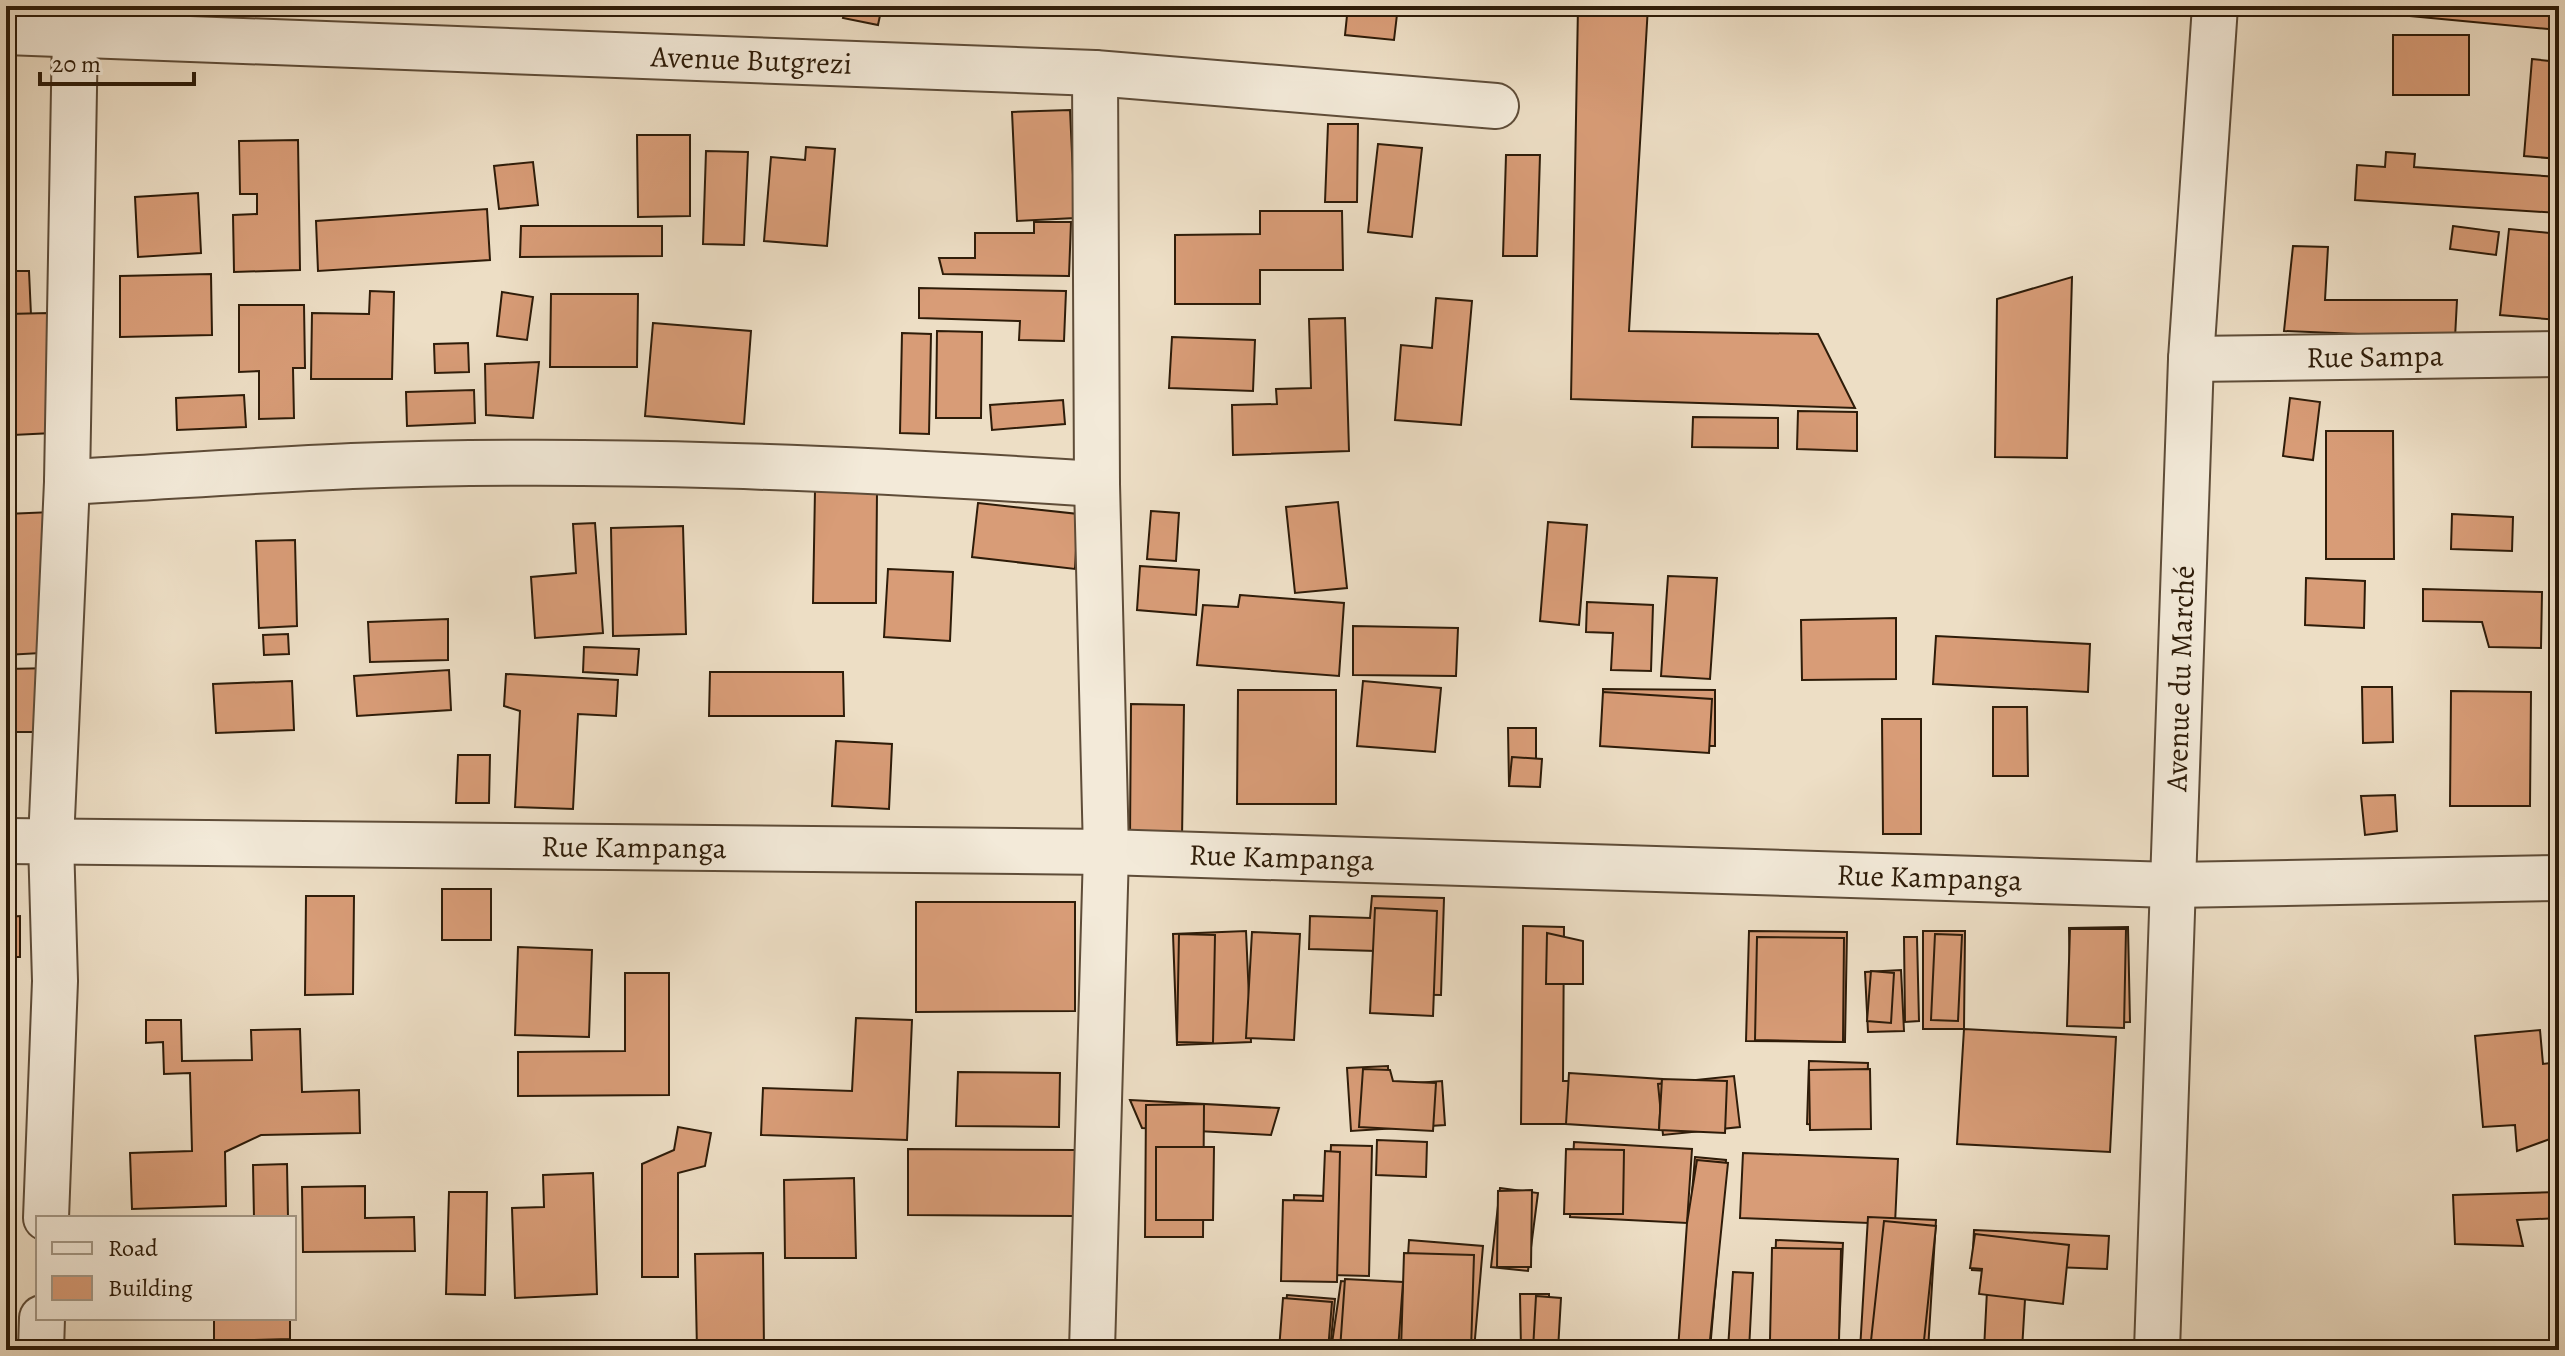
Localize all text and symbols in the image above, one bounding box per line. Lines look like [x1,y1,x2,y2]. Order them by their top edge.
scale bar [40,36,194,86]
street label: Avenue Butgrezi [649,36,853,84]
text: 20 m [52,48,101,80]
street label: Rue Sampa [2306,336,2444,377]
street label: Avenue du Marché [2156,565,2204,793]
street label: Rue Kampanga [541,826,727,868]
street label: Rue Kampanga [1189,835,1375,880]
street label: Rue Kampanga [1836,855,2023,900]
legend [36,1216,296,1320]
text: Road [108,1232,158,1264]
text: Building [108,1272,193,1304]

